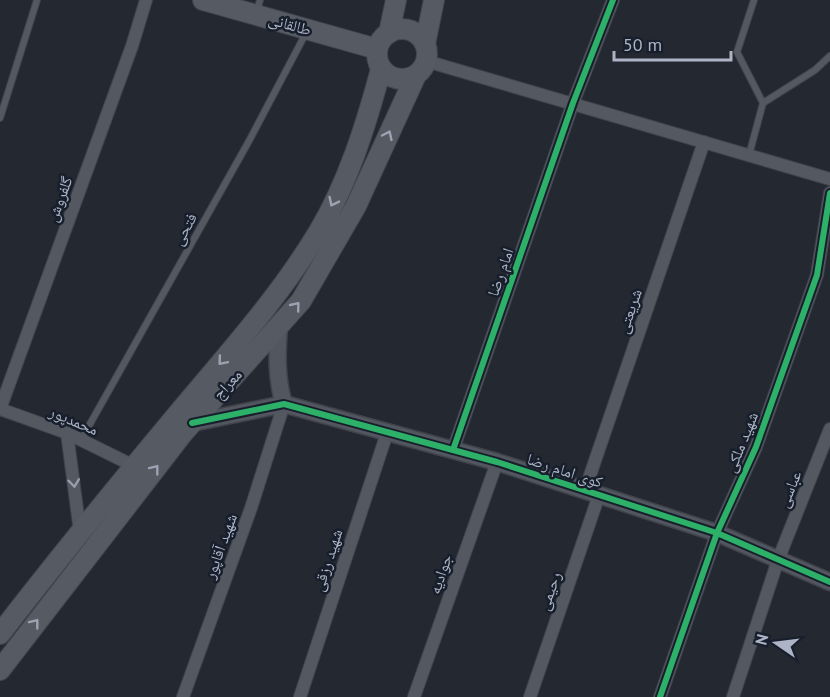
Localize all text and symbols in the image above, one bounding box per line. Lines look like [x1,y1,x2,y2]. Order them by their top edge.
street label: طالقانی [266,8,314,41]
scale bar [614,24,731,62]
text: 50 m [623,33,662,56]
one-way arrow [381,130,393,141]
street label: گلفروش [42,173,77,225]
one-way arrow [329,196,341,207]
street label: فتحی [167,209,202,249]
street label: امام رضا [482,245,519,299]
street label: شریعتی [612,286,647,336]
one-way arrow [289,302,300,313]
one-way arrow [218,354,229,365]
street label: معراج [208,365,247,404]
street label: محمدپور [46,400,102,439]
street label: شهید ملکی [720,409,763,476]
street label: کوی امام رضا [524,448,606,493]
one-way arrow [147,465,158,476]
street label: عباسی [773,467,806,511]
one-way arrow [67,478,79,487]
street label: شهید آقاپور [199,511,241,582]
street label: شهید رزقی [308,526,347,594]
street label: جوادیه [424,551,456,597]
street label: رحیمی [533,569,566,613]
north arrow [746,613,806,673]
one-way arrow [28,619,39,630]
text: N [750,632,772,647]

